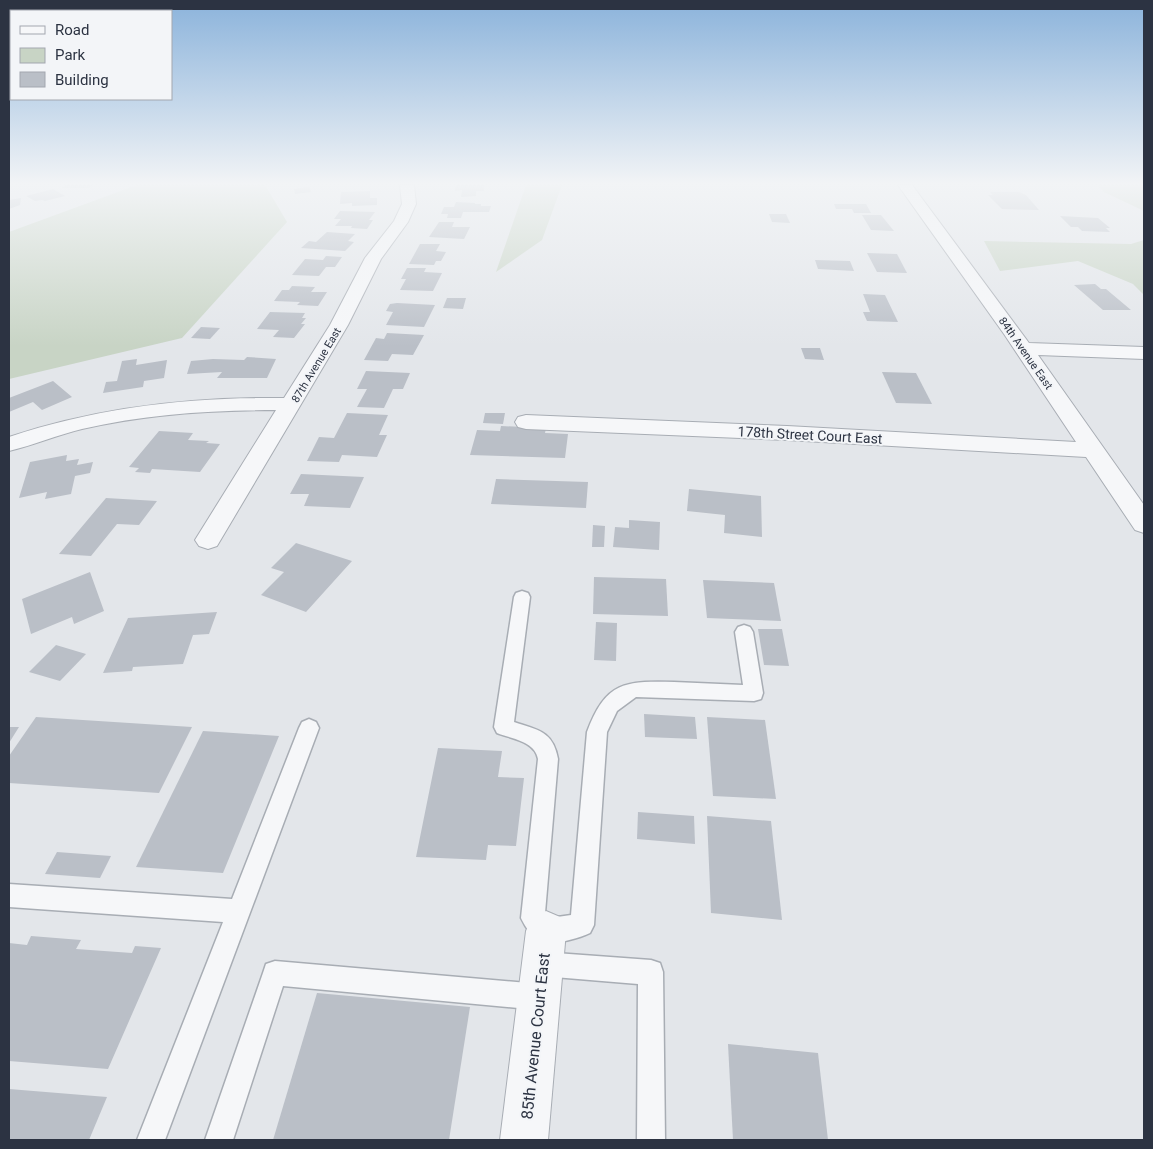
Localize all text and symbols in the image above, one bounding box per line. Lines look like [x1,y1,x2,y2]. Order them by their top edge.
legend [10,10,172,100]
text: Road [55,21,89,39]
text: Park [55,46,86,64]
text: Building [55,71,109,89]
street label: 84th Avenue East [996,315,1056,392]
street label: 87th Avenue East [289,325,344,405]
street label: 178th Street Court East [737,423,883,447]
street label: 85th Avenue Court East [517,952,554,1120]

